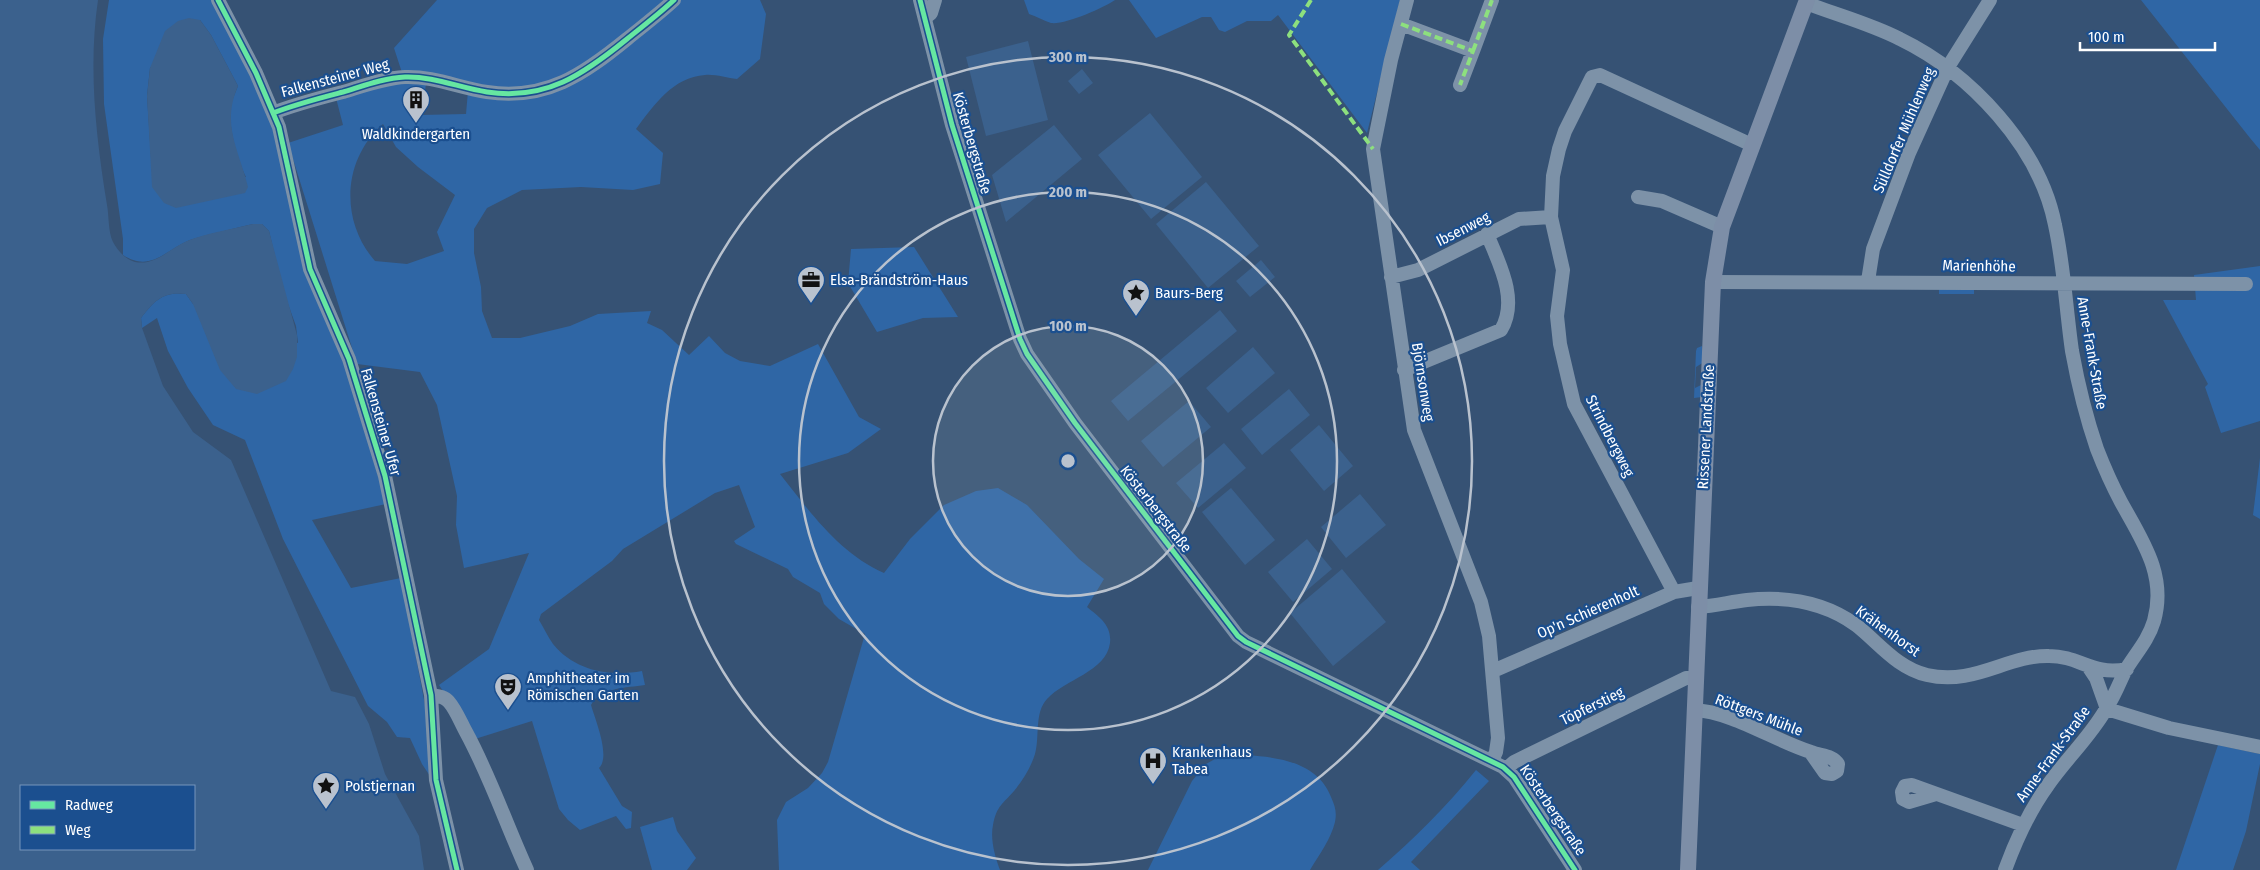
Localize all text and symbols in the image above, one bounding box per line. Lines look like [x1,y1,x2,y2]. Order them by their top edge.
scale bar [2080,20,2215,52]
text: 100 m [2088,28,2125,46]
text: 300 m [1048,48,1087,66]
street label: Falkensteiner Weg [279,55,391,101]
street label: Sülldorfer Mühlenweg [1869,64,1939,196]
building icon: Waldkindergarten [401,85,431,124]
street label: Kösterbergstraße [949,90,995,196]
place label: Waldkindergarten [362,125,470,143]
text: 200 m [1048,183,1087,201]
street label: Ibsenweg [1433,208,1493,250]
street label: Marienhöhe [1942,256,2016,276]
office icon: Elsa-Brändström-Haus [796,265,826,304]
place label: Elsa-Brändström-Haus [830,271,968,289]
place icon: Baurs-Berg [1121,278,1151,317]
place label: Baurs-Berg [1155,284,1223,302]
street label: Anne-Frank-Straße [2073,295,2111,411]
text: 100 m [1049,317,1087,335]
street label: Björnsonweg [1408,341,1438,423]
street label: Rissener Landstraße [1694,364,1718,490]
street label: Falkensteiner Ufer [357,366,405,479]
street label: Strindbergweg [1582,392,1638,480]
centre of rings [1059,452,1077,470]
street label: Kösterbergstraße [1116,462,1196,556]
street label: Op'n Schierenholt [1534,581,1642,642]
street label: Krähenhorst [1852,602,1924,660]
place label: Amphitheater im Römischen Garten [527,669,639,704]
theatre icon: Amphitheater im Römischen Garten [493,672,523,711]
street label: Töpferstieg [1557,683,1627,729]
street label: Röttgers Mühle [1713,690,1805,740]
street label: Anne-Frank-Straße [2012,703,2094,805]
place label: Krankenhaus Tabea [1172,743,1252,778]
hospital icon: Krankenhaus Tabea [1138,746,1168,785]
street label: Kösterbergstraße [1516,761,1590,859]
place icon: Polstjernan [311,771,341,810]
place label: Polstjernan [345,777,415,795]
legend [20,785,195,850]
text: Radweg [65,796,113,814]
text: Weg [65,821,91,839]

